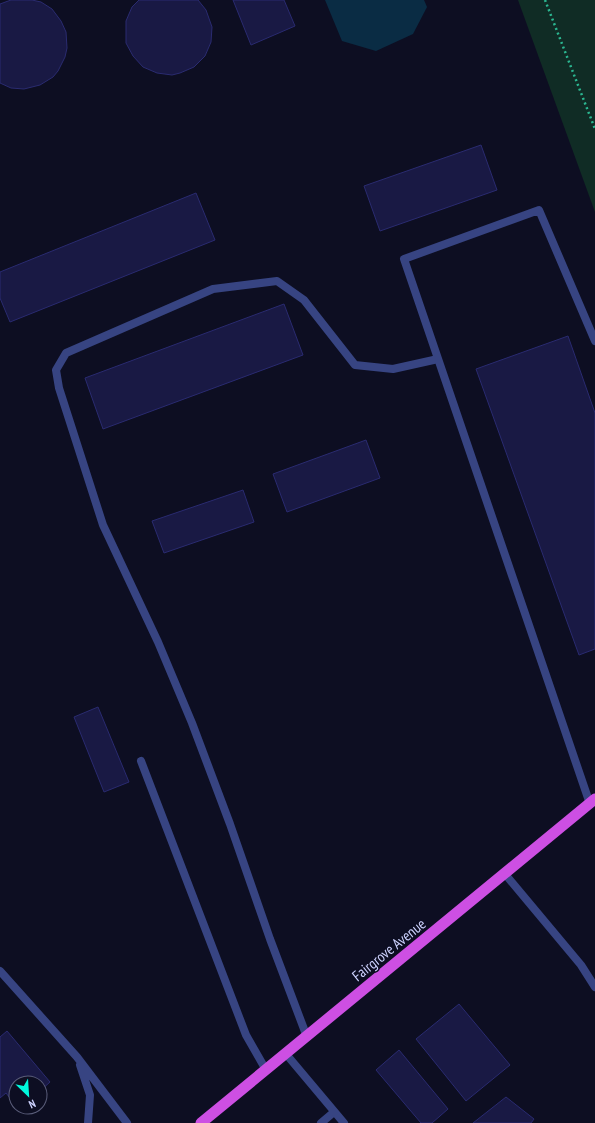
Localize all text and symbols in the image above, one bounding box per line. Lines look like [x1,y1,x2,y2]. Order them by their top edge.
street label: Fairgrove Avenue [348,914,429,985]
north arrow [8,1075,48,1115]
text: N [27,1096,38,1112]

